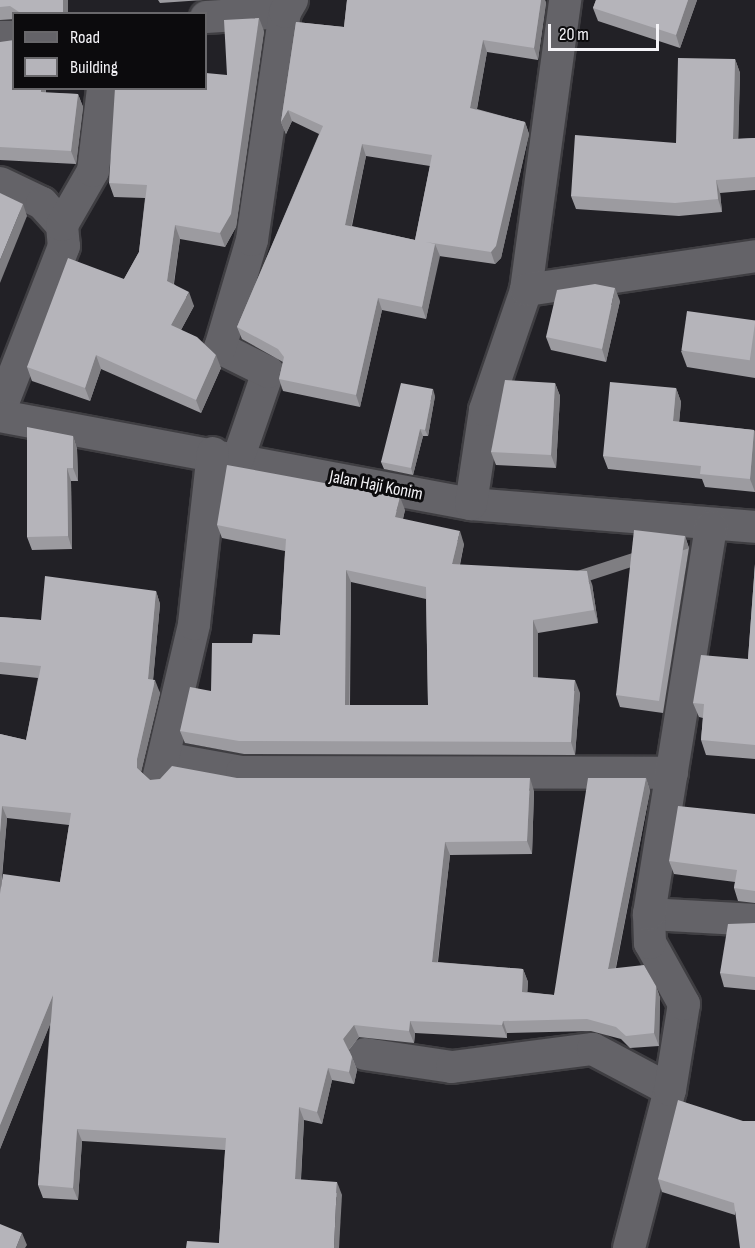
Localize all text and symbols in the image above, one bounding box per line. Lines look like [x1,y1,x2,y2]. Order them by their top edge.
legend [12,12,207,90]
scale bar [551,12,662,50]
text: 20 m [559,24,589,45]
text: Road [70,27,100,48]
text: Building [70,57,118,78]
street label: Jalan Haji Konim [327,466,425,506]

